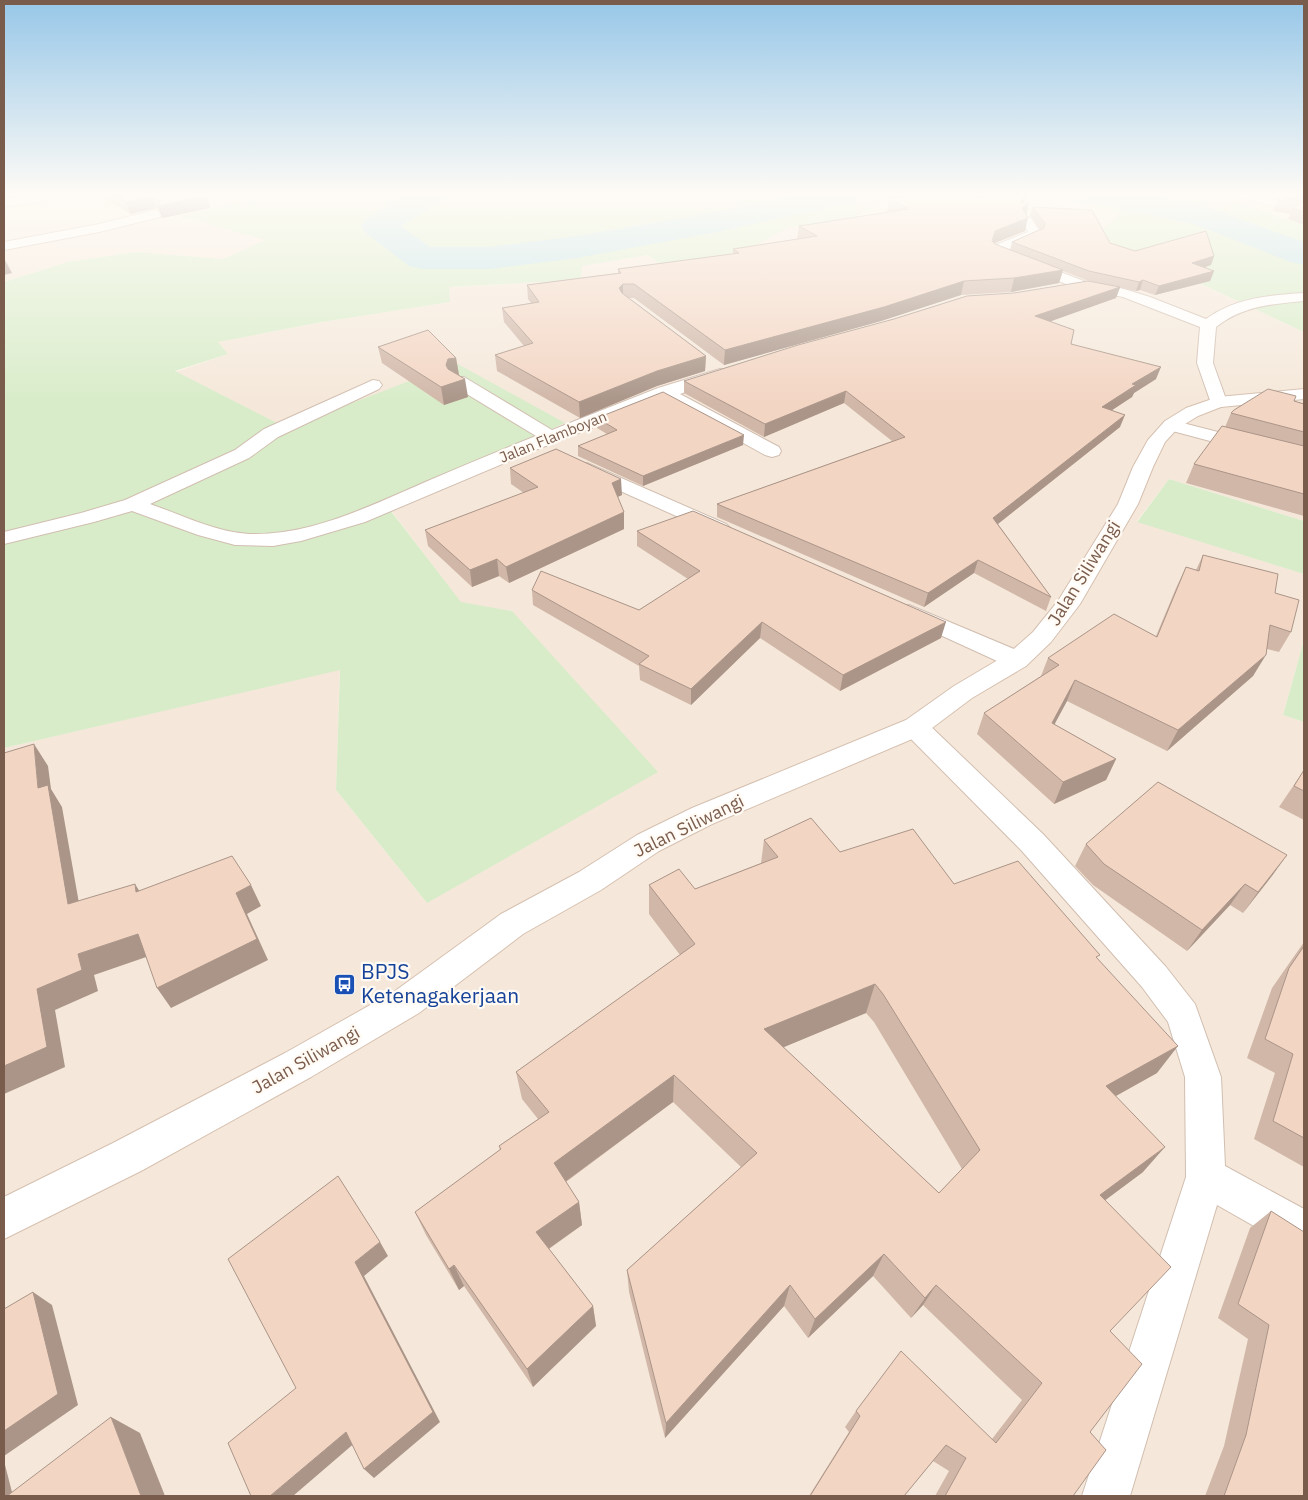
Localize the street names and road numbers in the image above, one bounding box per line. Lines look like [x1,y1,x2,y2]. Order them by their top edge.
street label: Jalan Flamboyan [496,406,609,467]
street label: Jalan Siliwangi [1042,516,1125,630]
street label: Jalan Siliwangi [630,789,748,862]
street label: Jalan Siliwangi [248,1021,364,1099]

